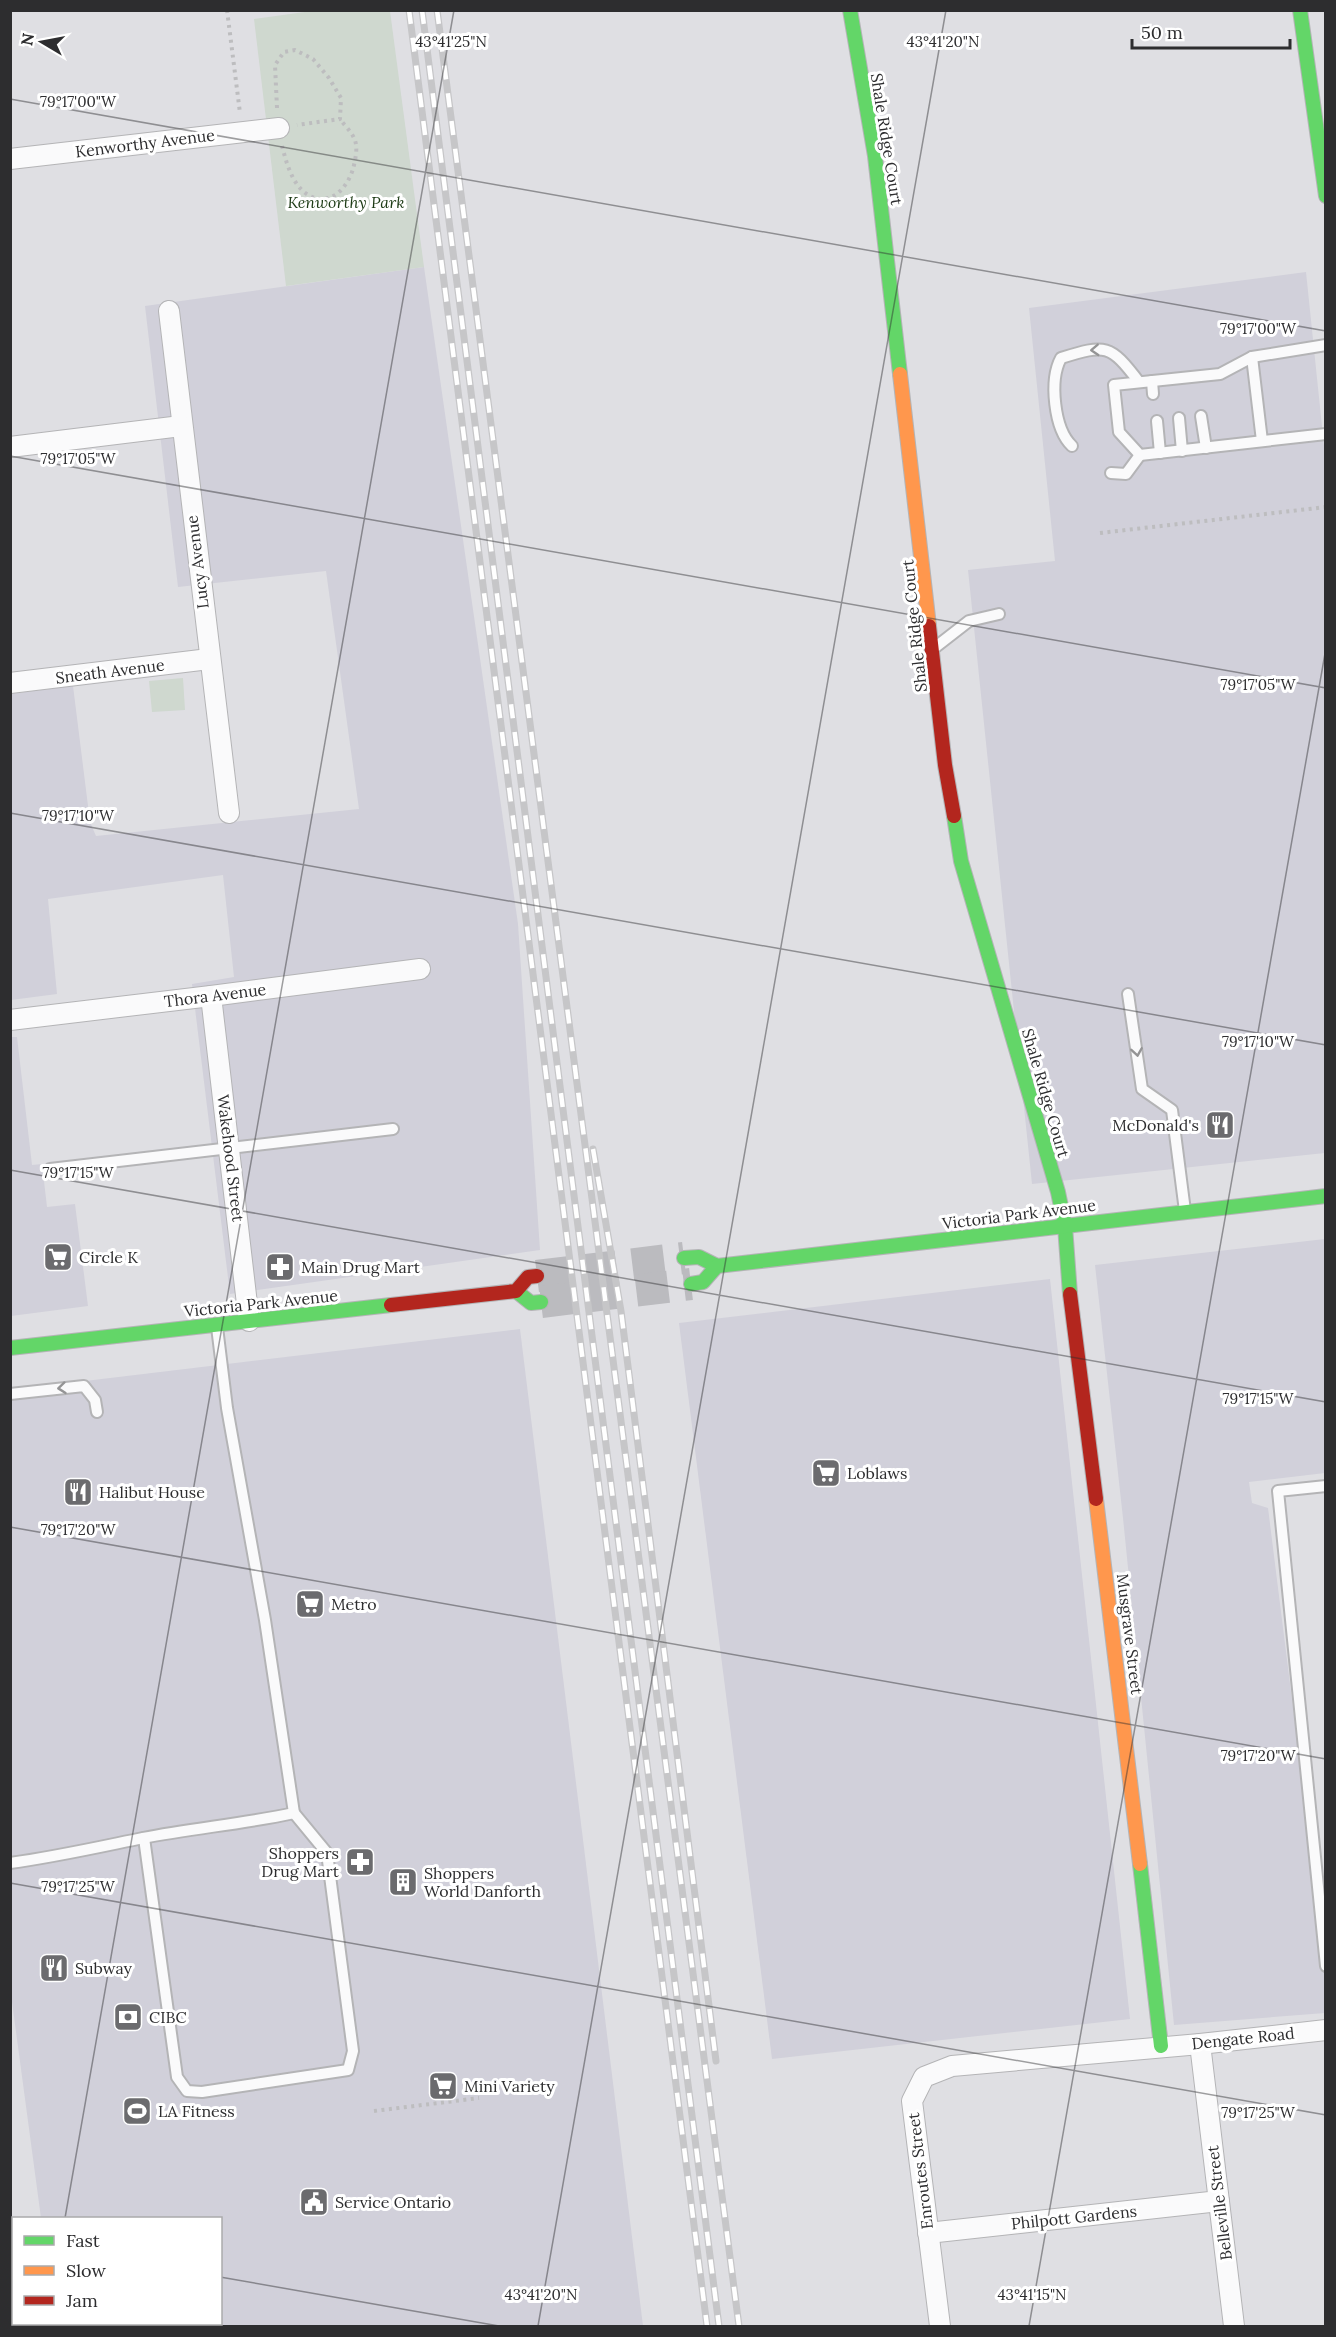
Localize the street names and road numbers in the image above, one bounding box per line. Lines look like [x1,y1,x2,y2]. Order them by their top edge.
street label: Shale Ridge Court [867,72,907,207]
street label: Kenworthy Avenue [74,124,216,161]
street label: Lucy Avenue [181,514,213,610]
street label: Shale Ridge Court [897,558,931,693]
street label: Sneath Avenue [54,654,166,688]
street label: Thora Avenue [163,979,268,1011]
street label: Shale Ridge Court [1018,1026,1074,1161]
street label: Wakehood Street [213,1093,249,1224]
street label: Victoria Park Avenue [940,1195,1097,1233]
street label: Victoria Park Avenue [182,1285,339,1321]
street label: Musgrave Street [1113,1572,1147,1696]
street label: Dengate Road [1190,2023,1296,2053]
street label: Enroutes Street [903,2111,937,2230]
street label: Belleville Street [1202,2144,1236,2262]
street label: Philpott Gardens [1010,2200,1138,2234]

